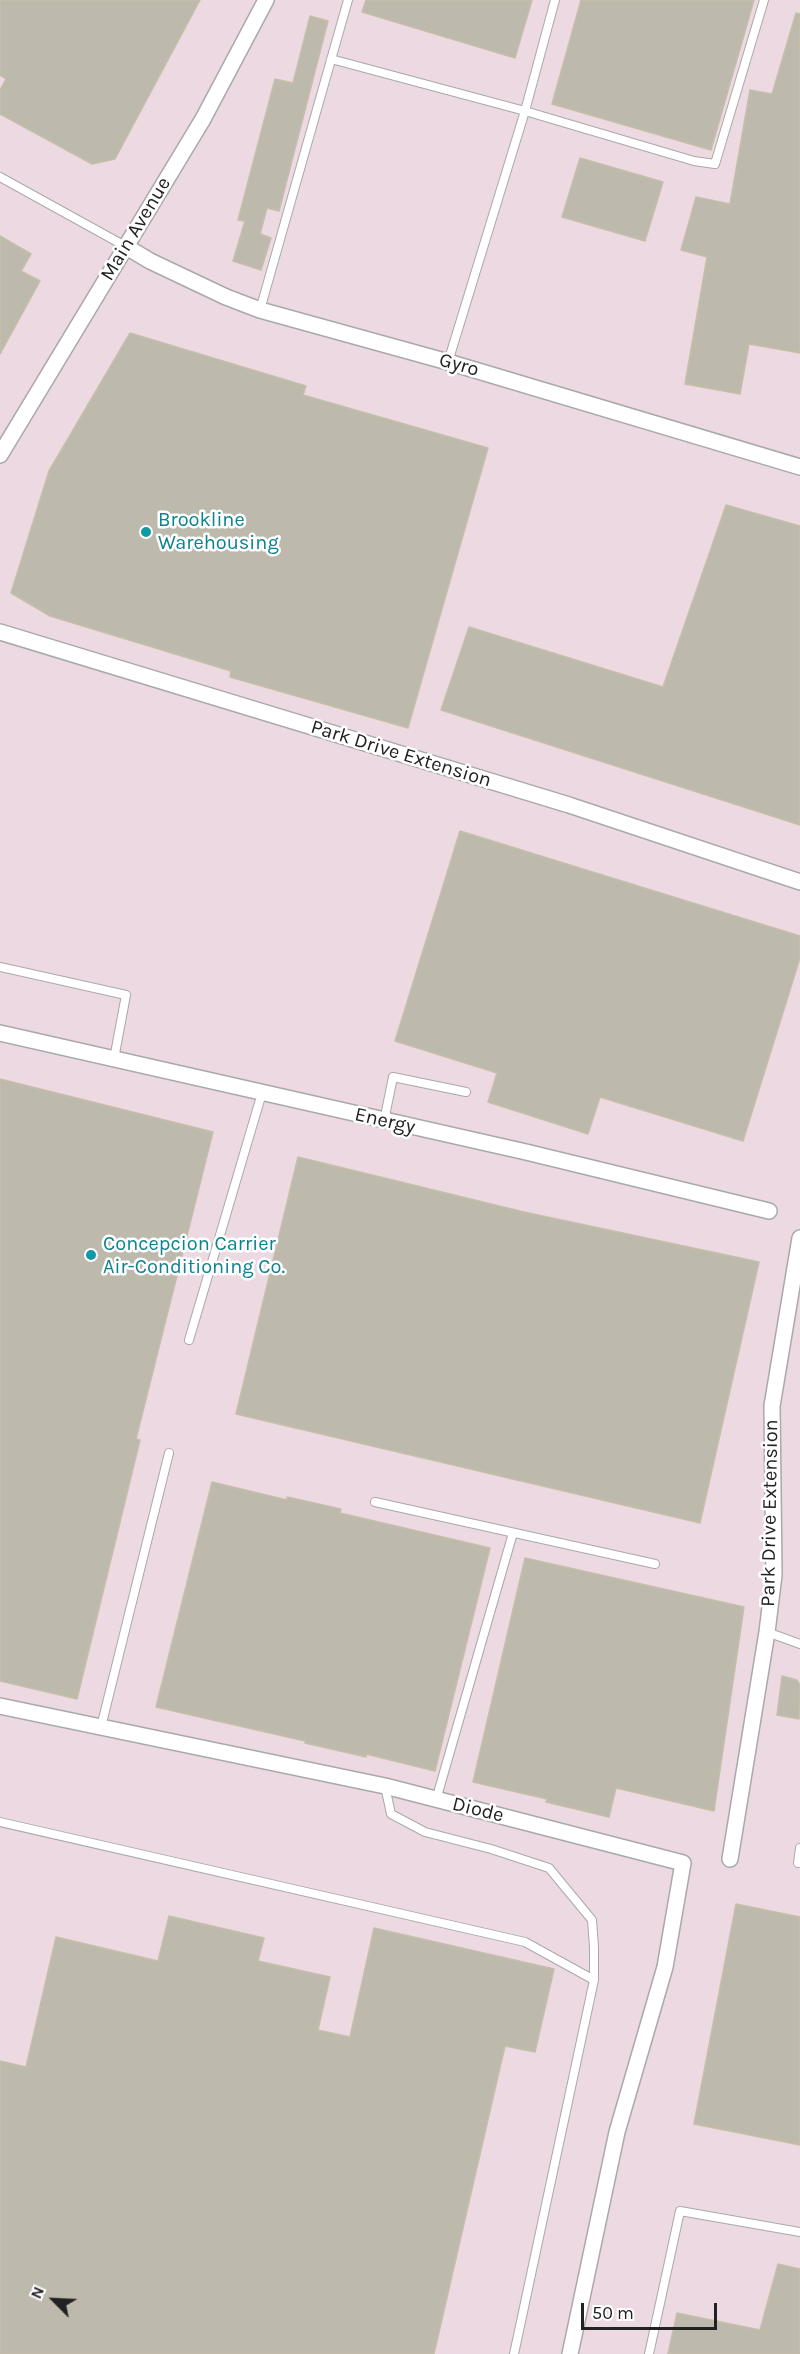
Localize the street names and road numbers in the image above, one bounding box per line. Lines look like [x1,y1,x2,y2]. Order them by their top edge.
street label: Main Avenue [96,173,176,285]
street label: Gyro [436,348,482,382]
street label: Park Drive Extension [308,715,494,793]
street label: Energy [352,1102,418,1140]
street label: Park Drive Extension [756,1419,784,1607]
street label: Diode [450,1792,506,1828]

